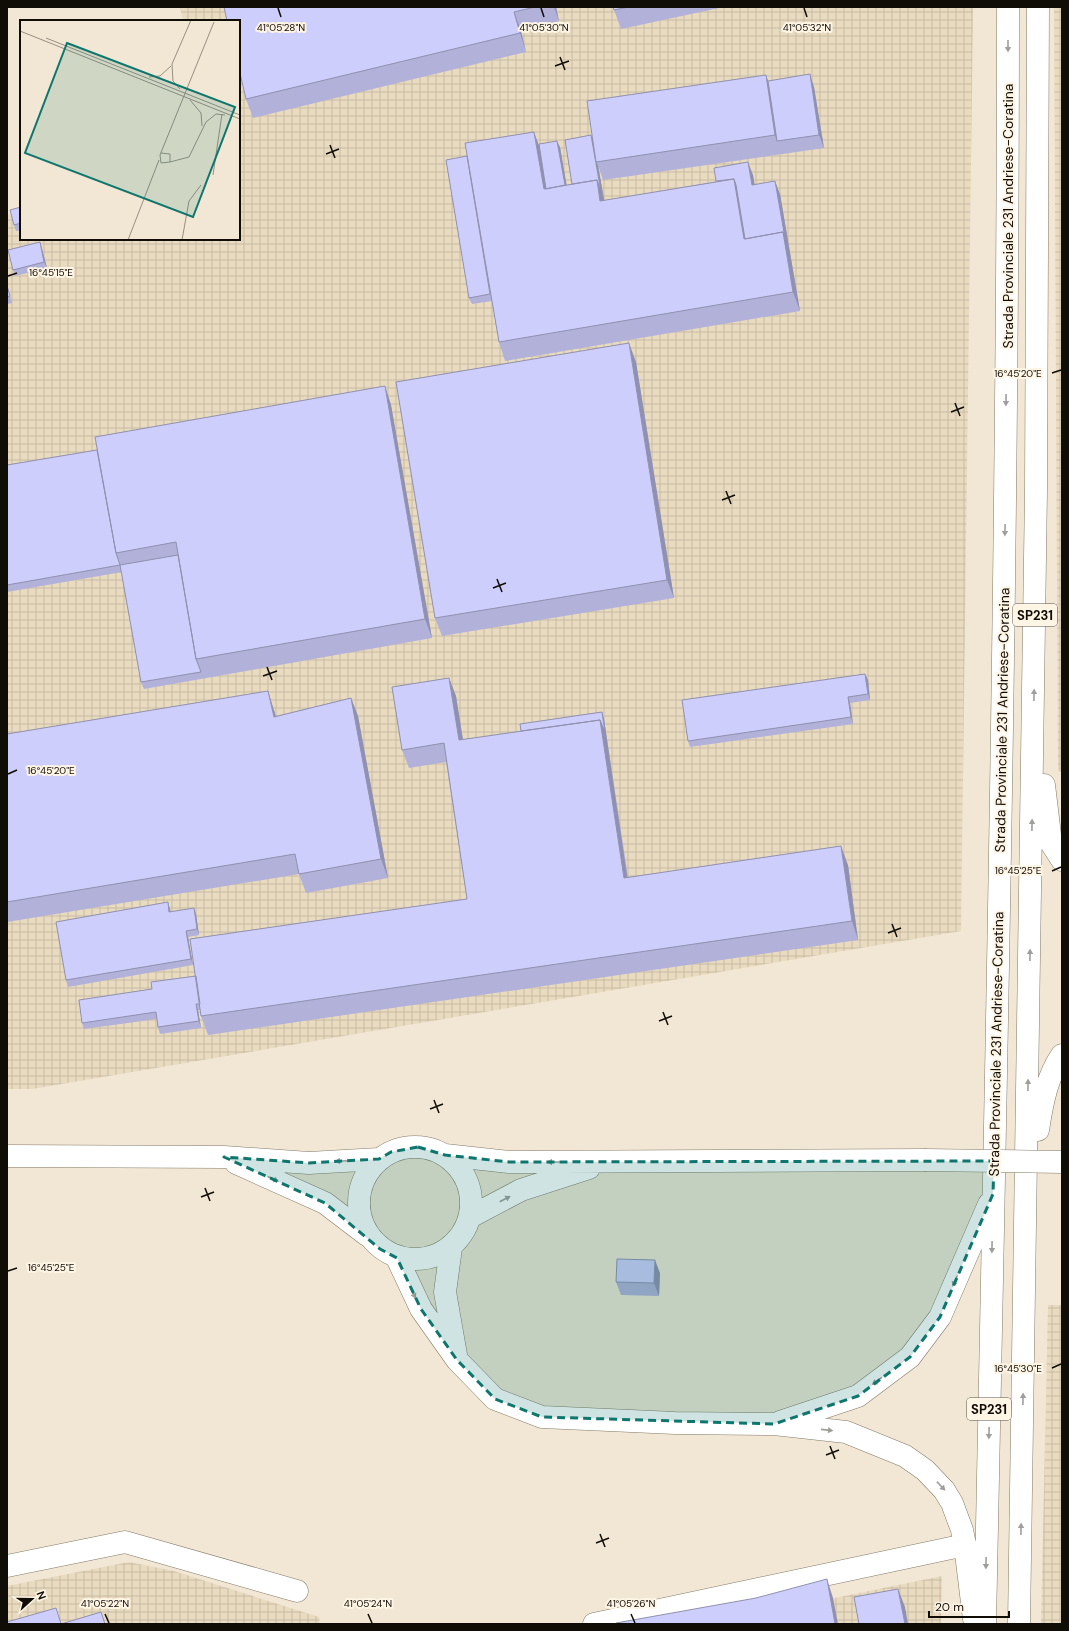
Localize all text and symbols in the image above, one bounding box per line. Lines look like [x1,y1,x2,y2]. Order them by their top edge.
inset map [20,20,240,240]
text: 41°05'28"N [257,21,305,34]
text: 41°05'30"N [519,21,569,34]
text: 41°05'32"N [783,21,831,34]
one-way arrow [1005,40,1011,53]
street label: Strada Provinciale 231 Andriese-Coratina [999,84,1017,348]
text: 16°45'15"E [29,266,73,279]
text: 16°45'20"E [994,367,1042,380]
one-way arrow [1003,394,1009,407]
one-way arrow [1002,524,1008,537]
street label: Strada Provinciale 231 Andriese-Coratina [991,587,1013,853]
road number: SP231 [1013,604,1057,626]
one-way arrow [1031,688,1037,701]
text: 16°45'20"E [27,764,75,777]
one-way arrow [1029,818,1035,831]
text: 16°45'25"E [995,864,1042,877]
street label: Strada Provinciale 231 Andriese-Coratina [985,911,1007,1177]
one-way arrow [1027,948,1033,961]
one-way arrow [1025,1078,1031,1091]
one-way arrow [334,1158,347,1164]
one-way arrow [546,1159,559,1165]
one-way arrow [267,1176,278,1182]
one-way arrow [499,1195,511,1202]
one-way arrow [989,1241,995,1254]
text: 16°45'25"E [28,1261,75,1274]
one-way arrow [952,1275,959,1287]
one-way arrow [410,1287,416,1299]
text: 16°45'30"E [994,1362,1042,1375]
one-way arrow [872,1377,883,1386]
one-way arrow [1019,1393,1026,1405]
road number: SP231 [967,1398,1011,1420]
one-way arrow [821,1427,833,1433]
one-way arrow [986,1427,992,1440]
one-way arrow [936,1481,945,1492]
one-way arrow [1018,1522,1024,1535]
one-way arrow [983,1557,989,1570]
north arrow [12,1579,52,1619]
text: N [33,1589,49,1602]
scale bar [929,1593,1009,1619]
text: 41°05'22"N [81,1597,129,1610]
text: 41°05'24"N [344,1597,392,1610]
text: 41°05'26"N [607,1597,656,1610]
text: 20 m [935,1599,964,1615]

